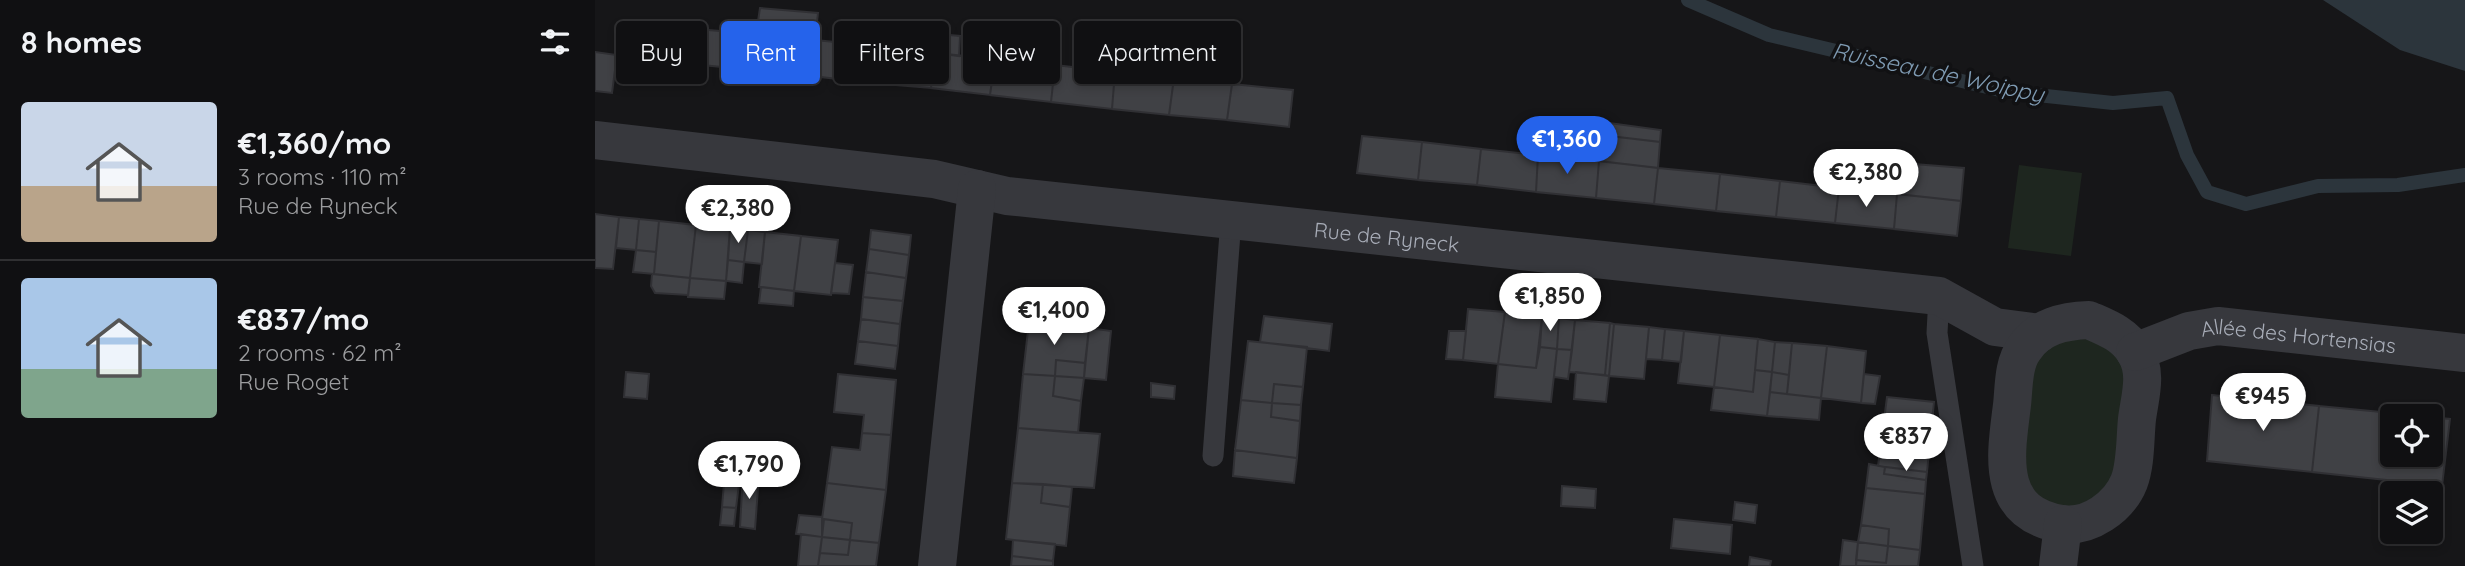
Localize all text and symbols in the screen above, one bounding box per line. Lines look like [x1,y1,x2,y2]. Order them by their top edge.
chip: Buy [616,21,707,84]
chip: Rent [721,21,820,84]
chip: Filters [834,21,949,84]
chip: New [963,21,1060,84]
chip: Apartment [1074,21,1241,84]
text: 8 homes [21,23,142,61]
icon: filters [536,23,574,61]
water label: Ruisseau de Woippy [1829,35,2048,109]
pin: €1,360 [1510,116,1624,176]
text: €1,360/mo [238,124,391,162]
text: €1,360 [1533,124,1601,153]
icon: home [77,130,161,214]
pin: €2,380 [1809,150,1923,209]
text: €2,380 [1830,157,1902,186]
text: 3 rooms · 110 m² [238,162,407,191]
pin: €2,380 [681,186,795,245]
text: Rue de Ryneck [238,191,398,220]
text: €2,380 [702,193,774,222]
street label: Rue de Ryneck [1313,216,1461,257]
pin: €1,850 [1493,274,1607,333]
text: €1,850 [1515,281,1585,310]
pin: €1,400 [997,288,1111,347]
text: €1,400 [1018,295,1090,324]
text: €837/mo [238,300,369,338]
icon: home [77,306,161,390]
street label: Allée des Hortensias [2198,313,2397,358]
text: 2 rooms · 62 m² [238,338,402,367]
text: Rue Roget [238,367,349,396]
pin: €945 [2222,374,2304,433]
text: €945 [2236,381,2290,410]
map controls [2380,404,2443,544]
button: locate [2380,404,2443,467]
pin: €837 [1865,414,1947,473]
text: €837 [1880,421,1932,450]
pin: €1,790 [692,442,806,501]
text: €1,790 [714,449,784,478]
button: layers [2380,481,2443,544]

